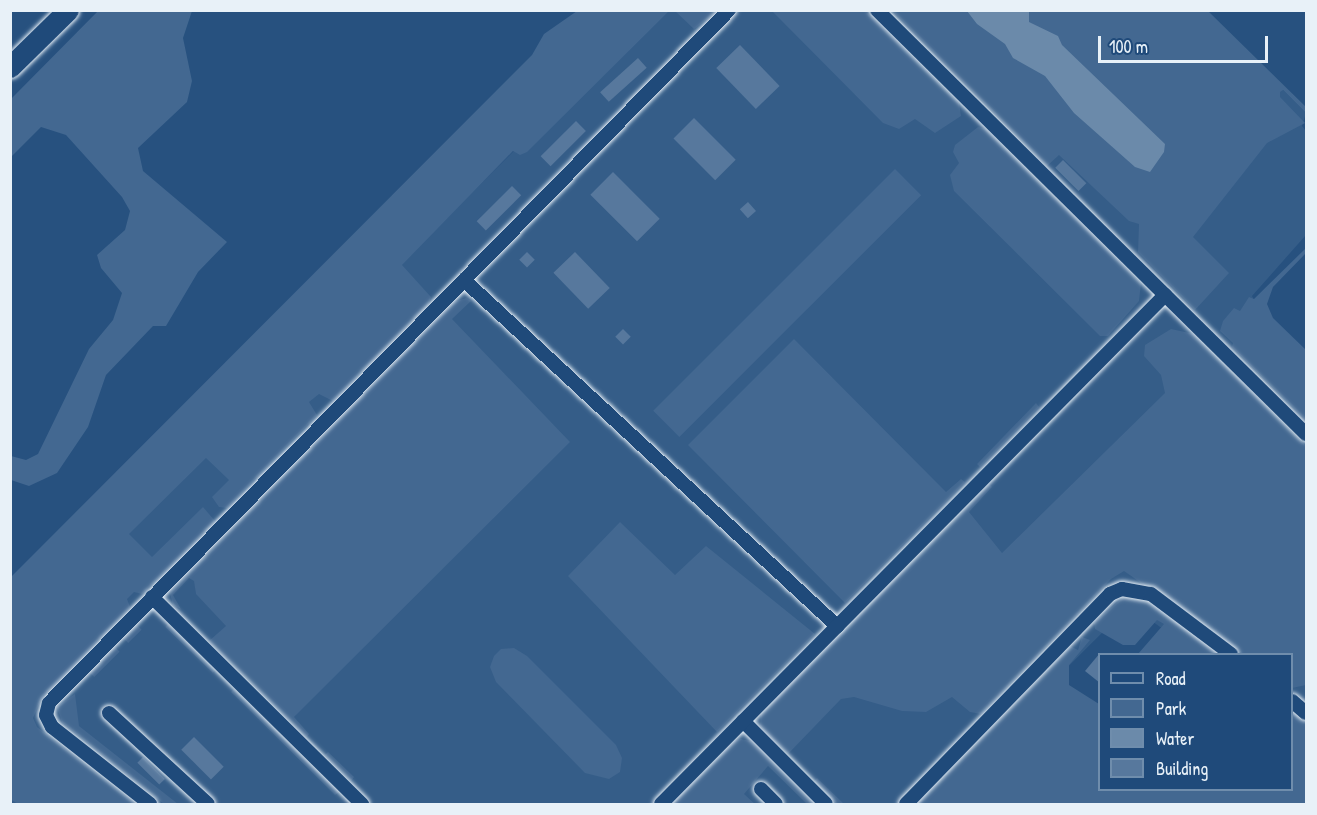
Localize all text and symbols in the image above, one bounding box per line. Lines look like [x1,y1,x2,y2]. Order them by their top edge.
scale bar [1101,24,1270,62]
text: 100 m [1109,34,1148,59]
legend [1098,653,1293,791]
text: Road [1156,666,1186,691]
text: Park [1156,696,1186,721]
text: Water [1156,726,1194,751]
text: Building [1156,756,1208,781]

